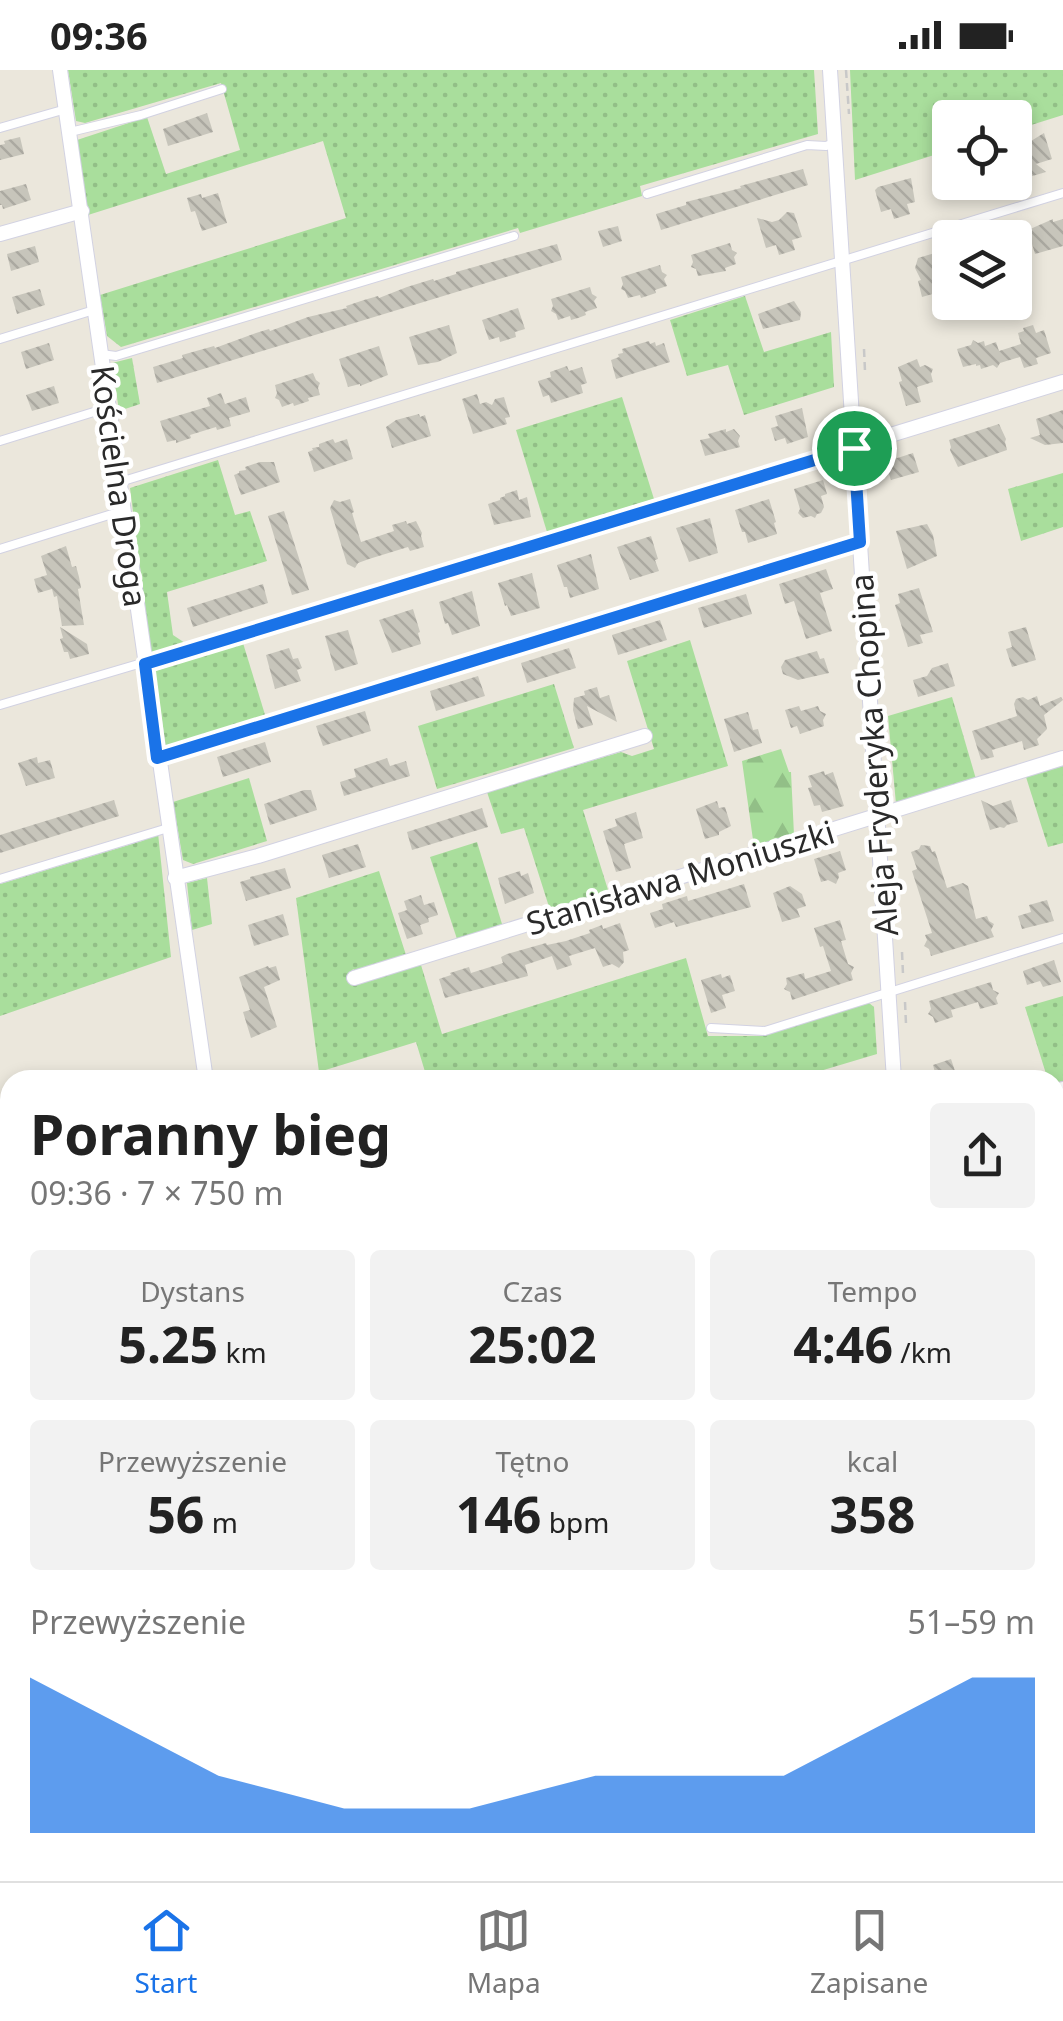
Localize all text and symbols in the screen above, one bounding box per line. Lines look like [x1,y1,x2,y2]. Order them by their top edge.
text: 09:36 [50,9,148,61]
map controls [932,100,1032,320]
button: locate [932,100,1032,200]
button: layers [932,220,1032,320]
street label: Kościelna Droga [82,362,158,610]
pin [812,406,897,491]
icon: arrive [827,421,882,476]
street label: Aleja Fryderyka Chopina [839,572,907,938]
street label: Stanisława Moniuszki [521,810,839,944]
text: Poranny bieg [30,1096,391,1171]
button: share [930,1103,1035,1208]
text: 09:36 · 7 × 750 m [30,1171,283,1214]
text: Dystans [140,1272,245,1310]
text: Czas [503,1272,562,1310]
text: Tempo [828,1272,917,1310]
text: 5.25 [118,1310,218,1378]
text: 25:02 [468,1310,597,1378]
text: 4:46 [793,1310,893,1378]
text: km [218,1333,267,1371]
text: /km [893,1333,952,1371]
text: Przewyższenie [98,1442,287,1480]
text: Tętno [496,1442,569,1480]
text: kcal [847,1442,898,1480]
text: 56 [147,1480,204,1548]
text: 146 [456,1480,541,1548]
text: 358 [830,1480,915,1548]
text: m [204,1503,238,1541]
text: bpm [541,1503,609,1541]
text: Przewyższenie [30,1600,246,1643]
text: 51–59 m [908,1600,1035,1643]
tab: Start [135,1903,197,2001]
tab: Mapa [467,1903,541,2001]
tab: Zapisane [810,1903,928,2001]

